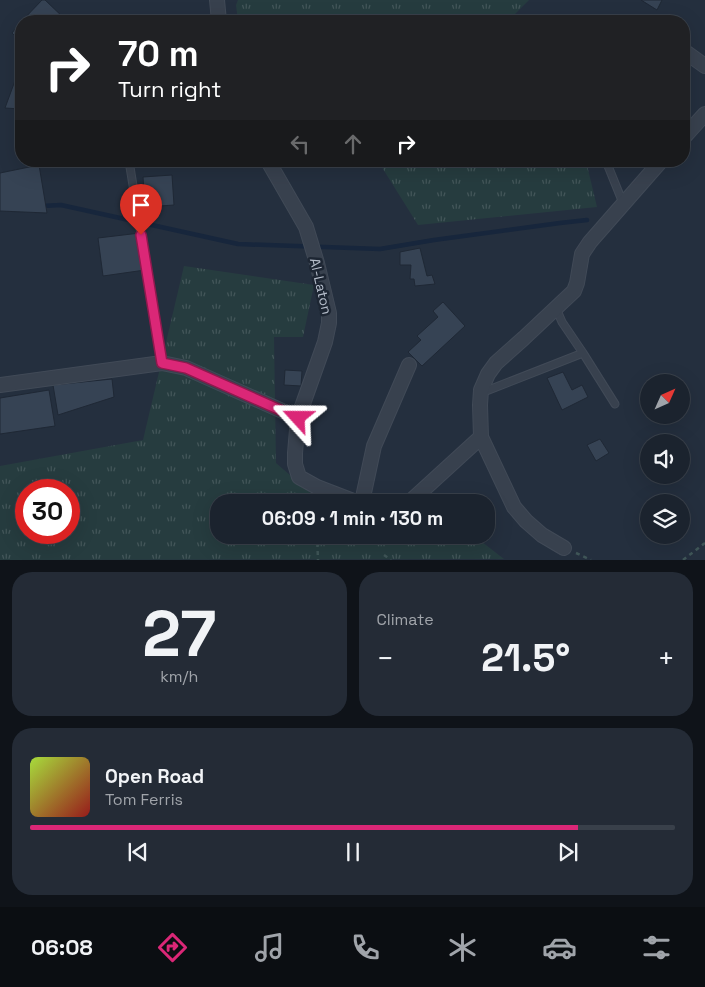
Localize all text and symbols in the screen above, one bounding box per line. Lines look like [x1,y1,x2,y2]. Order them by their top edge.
text: 70 m [118,32,199,76]
icon: right [35,35,100,100]
text: Turn right [118,75,221,103]
icon: left [286,130,314,158]
icon: ahead [339,130,367,158]
icon: right [392,130,420,158]
pin [120,184,162,235]
icon: arrive [127,191,155,219]
street label: Al-Laton [306,256,336,316]
north arrow [640,374,690,424]
map controls [640,374,690,544]
position arrow [271,391,323,443]
button: sound [640,434,690,484]
speed limit sign: 30 [15,479,80,544]
button: layers [640,494,690,544]
text: 06:09 · 1 min · 130 m [262,506,443,531]
text: 27 [142,592,216,675]
text: Climate [377,609,434,630]
text: 21.5° [481,634,570,682]
text: − [377,640,394,676]
text: + [658,640,675,676]
text: km/h [160,666,198,687]
text: Open Road [105,764,204,789]
text: Tom Ferris [105,789,183,810]
icon: previous [124,838,152,866]
icon: pause [339,838,367,866]
icon: next [554,838,582,866]
icon: directions [155,930,190,965]
icon: music [252,930,287,965]
icon: phone [348,930,383,965]
icon: climate [445,930,480,965]
icon: car [542,930,577,965]
icon: filters [639,930,674,965]
text: 06:08 [31,933,93,961]

